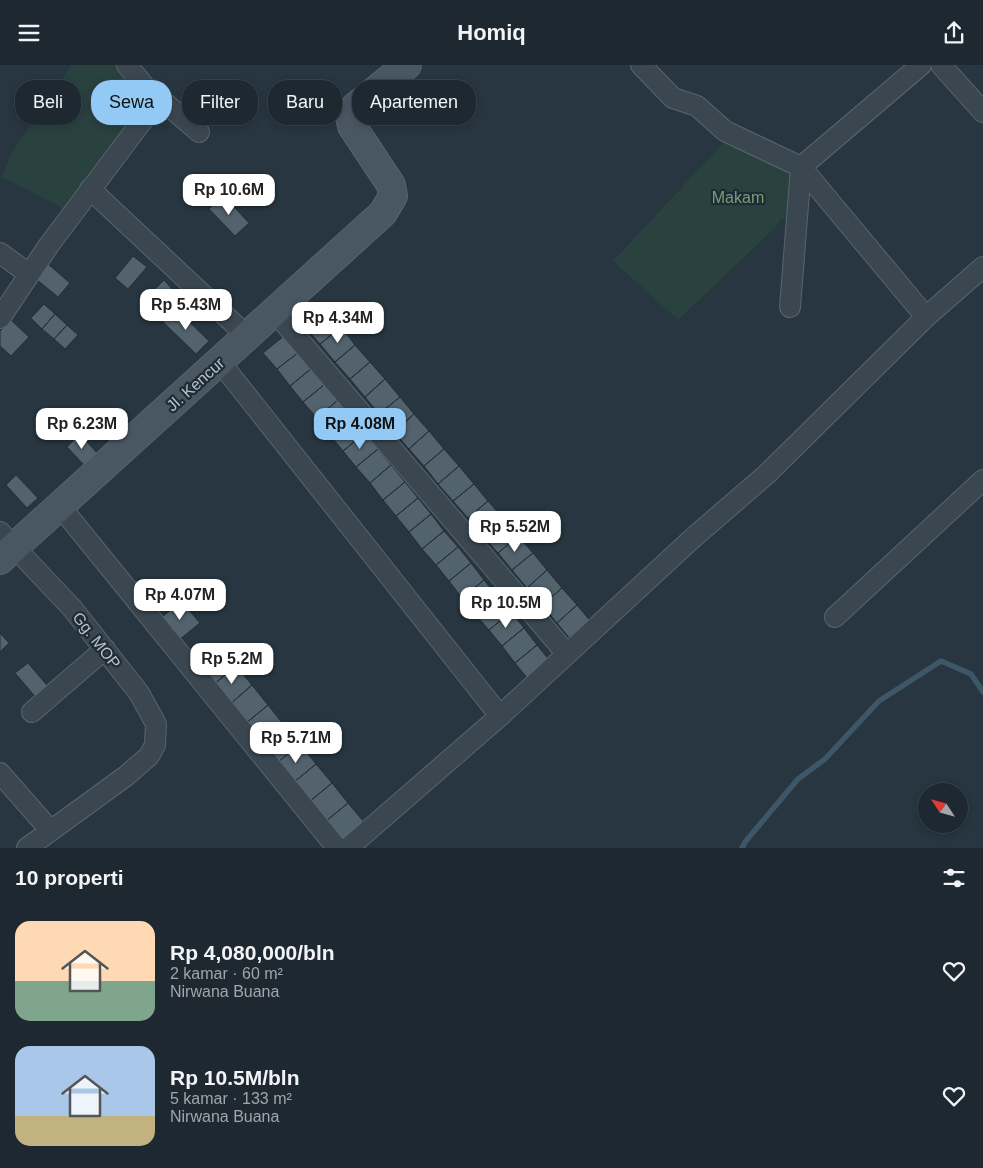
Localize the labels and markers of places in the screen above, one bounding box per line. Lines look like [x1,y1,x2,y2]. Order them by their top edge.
pin: Rp 10.6M [177,173,281,216]
pin: Rp 5.43M [134,289,238,331]
pin: Rp 4.34M [286,301,390,344]
pin: Rp 6.23M [30,407,134,450]
pin: Rp 4.08M [308,407,412,450]
pin: Rp 5.52M [463,511,567,553]
pin: Rp 4.07M [128,579,232,621]
pin: Rp 10.5M [454,587,558,629]
pin: Rp 5.2M [186,643,278,685]
pin: Rp 5.71M [244,721,348,764]

